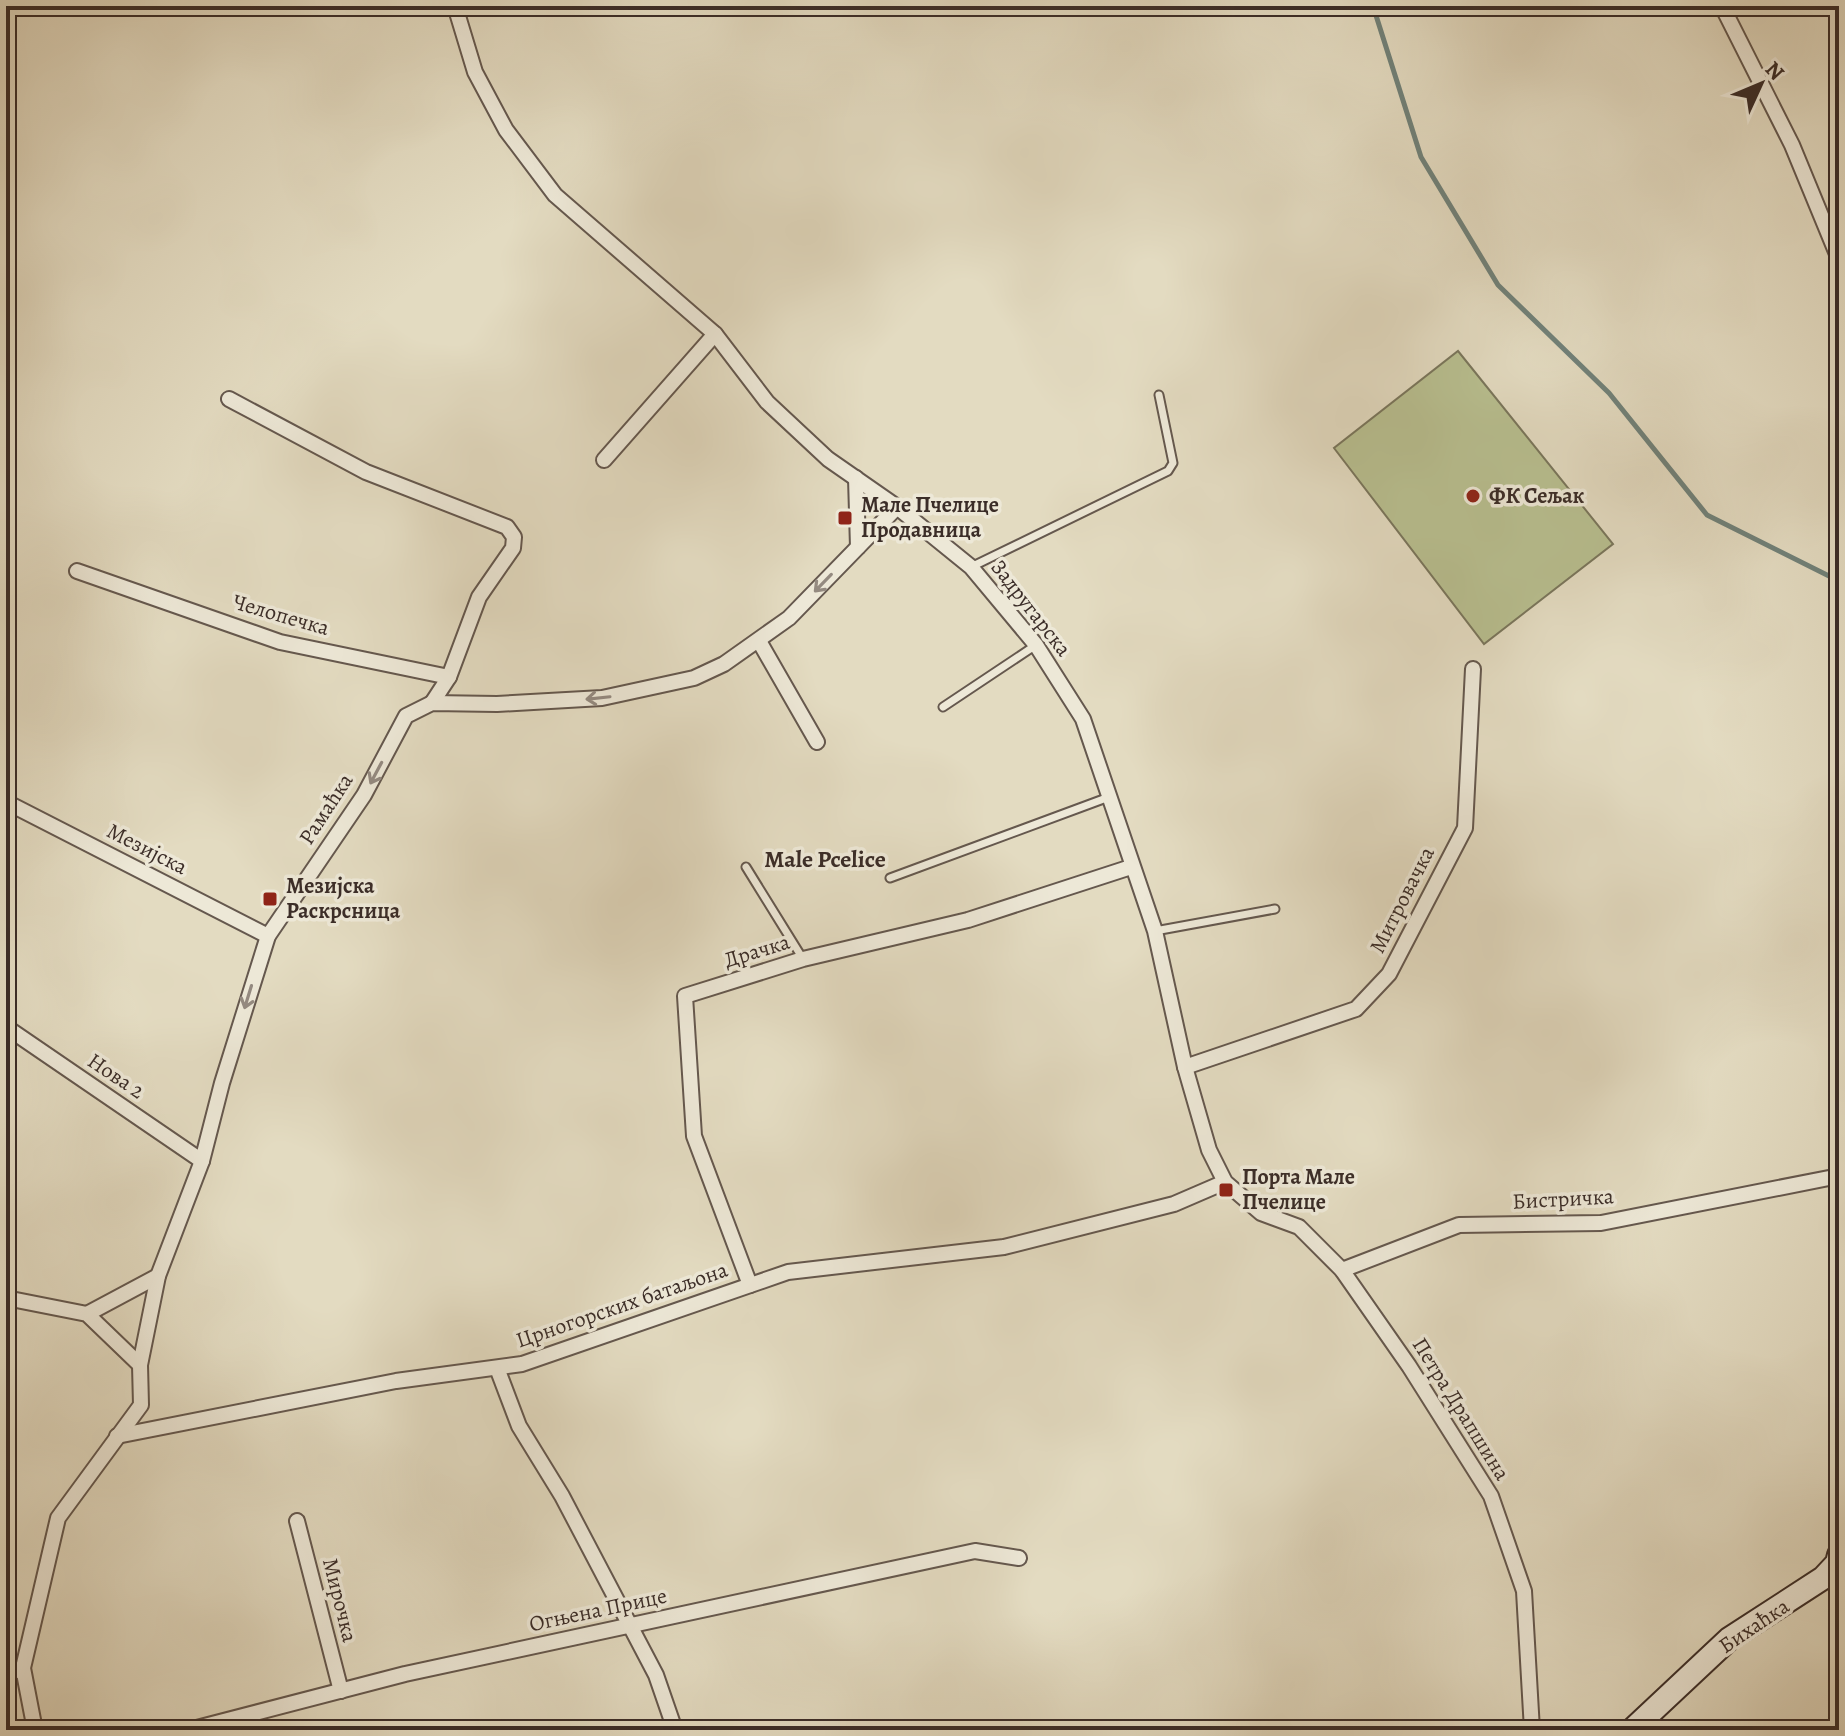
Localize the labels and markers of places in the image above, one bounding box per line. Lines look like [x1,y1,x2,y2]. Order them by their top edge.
place label: ФК Сељак [1489,481,1585,511]
marker: ФК Сељак [1464,487,1482,505]
place label: Мале Пчелице Продавница [861,490,999,545]
marker: Мале Пчелице Продавница [836,509,854,527]
place label: Мезијска Раскрсница [286,871,401,926]
marker: Мезијска Раскрсница [261,890,279,908]
place label: Порта Мале Пчелице [1242,1162,1355,1217]
marker: Порта Мале Пчелице [1217,1181,1235,1199]

